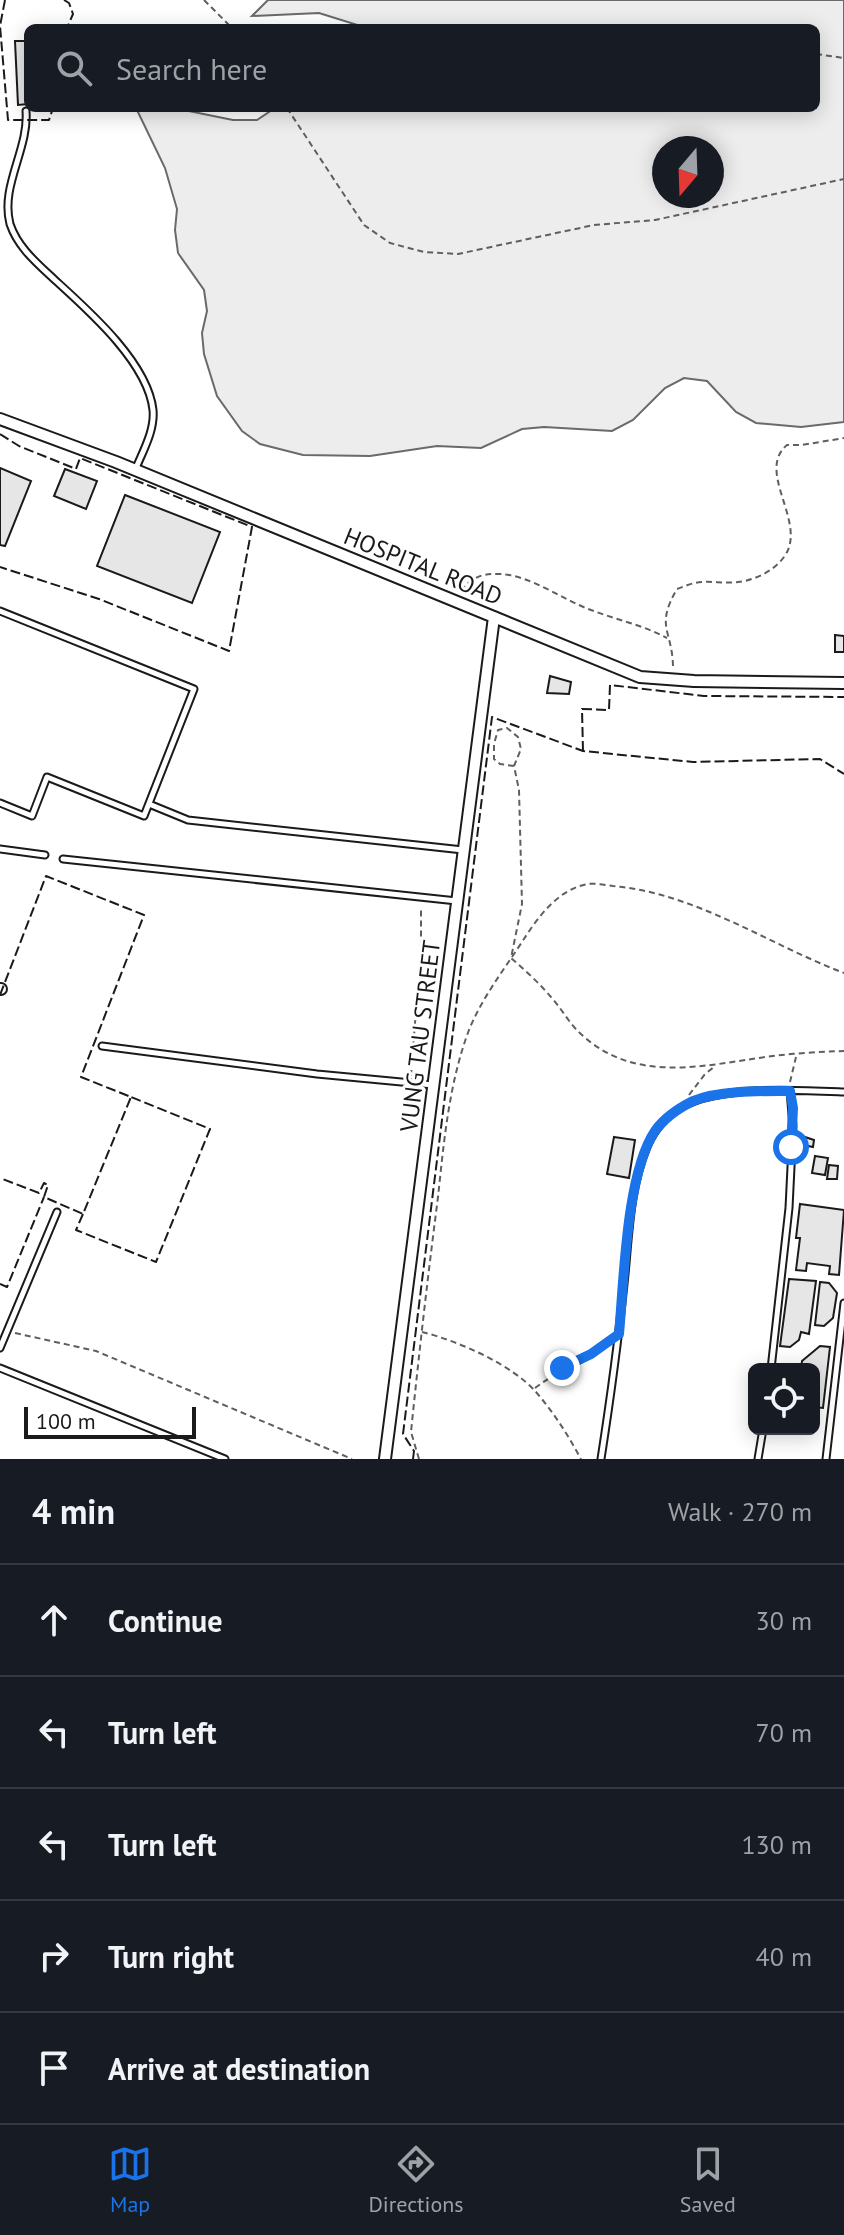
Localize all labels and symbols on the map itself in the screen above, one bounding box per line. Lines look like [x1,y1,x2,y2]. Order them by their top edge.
north arrow [652,136,724,208]
street label: HOSPITAL ROAD [339,520,507,612]
street label: VUNG TAU STREET [393,938,447,1135]
route start [773,1129,809,1165]
route end [544,1350,580,1386]
scale bar [24,1403,196,1439]

